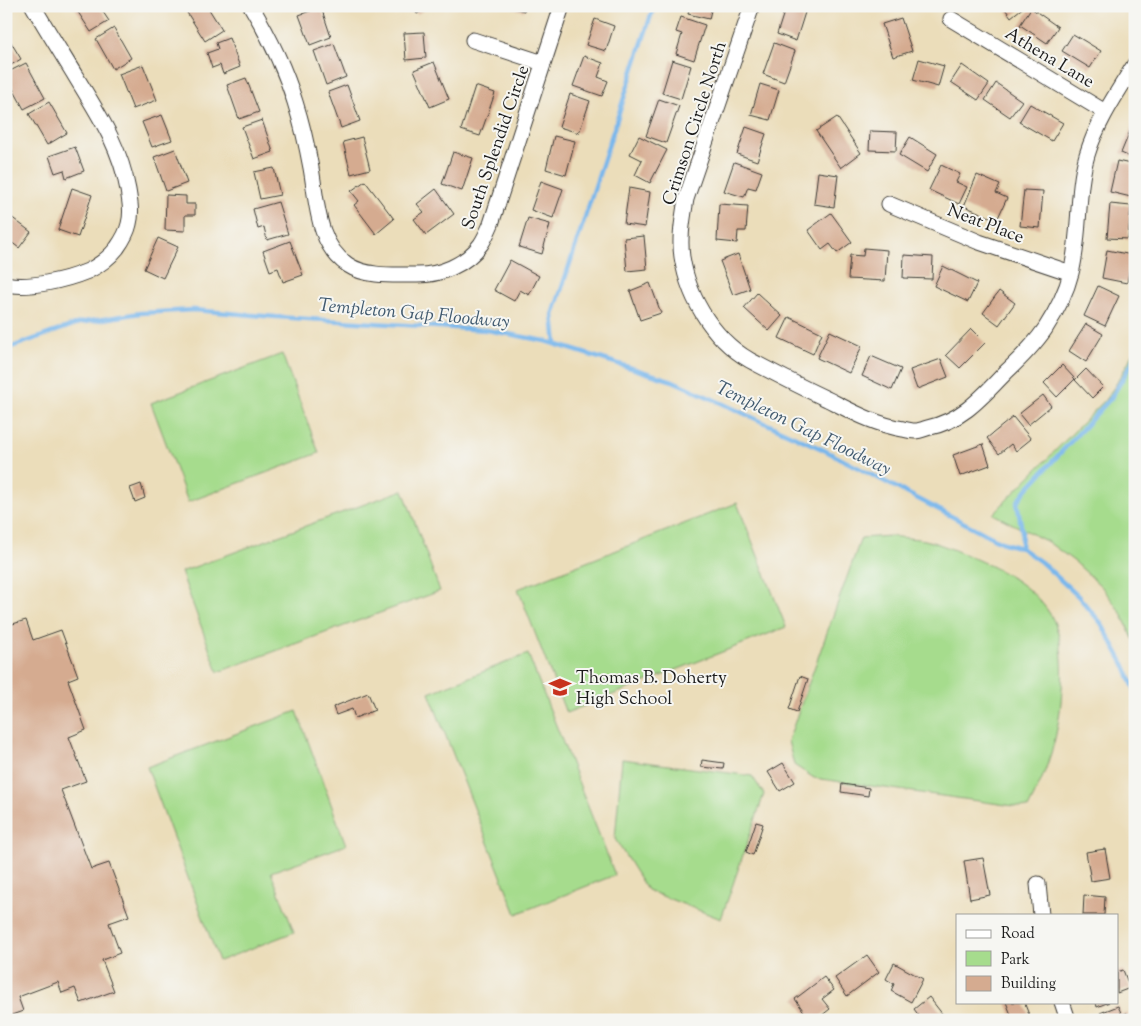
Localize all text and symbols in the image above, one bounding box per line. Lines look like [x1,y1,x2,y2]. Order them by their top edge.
street label: Athena Lane [999,22,1099,96]
street label: Crimson Circle North [657,38,735,209]
street label: South Splendid Circle [457,62,537,233]
street label: Neat Place [943,198,1027,251]
water label: Templeton Gap Floodway [317,293,511,336]
water label: Templeton Gap Floodway [711,375,895,484]
place label: Thomas B. Doherty High School [576,666,727,713]
school or university icon: Thomas B. Doherty High School [547,674,573,700]
legend [956,914,1118,1004]
text: Road [1001,924,1035,945]
text: Park [1001,950,1030,971]
text: Building [1001,974,1056,995]

